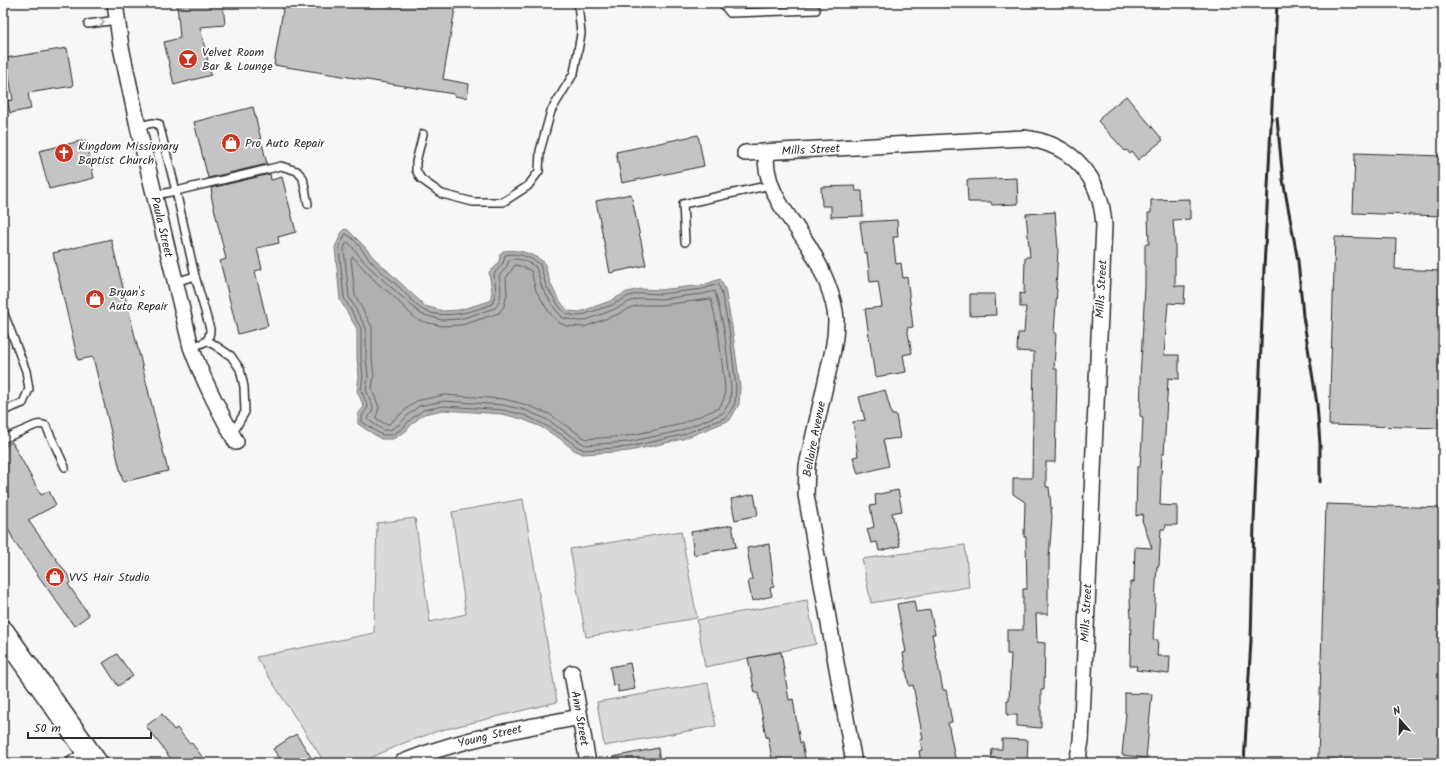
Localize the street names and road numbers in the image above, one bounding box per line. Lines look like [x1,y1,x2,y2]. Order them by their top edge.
street label: Mills Street [781,139,841,161]
street label: Paula Street [145,195,178,260]
street label: Mills Street [1090,259,1113,319]
street label: Bellaire Avenue [798,399,831,479]
street label: Mills Street [1075,583,1098,643]
street label: Ann Street [565,689,594,748]
street label: Young Street [455,719,524,753]

